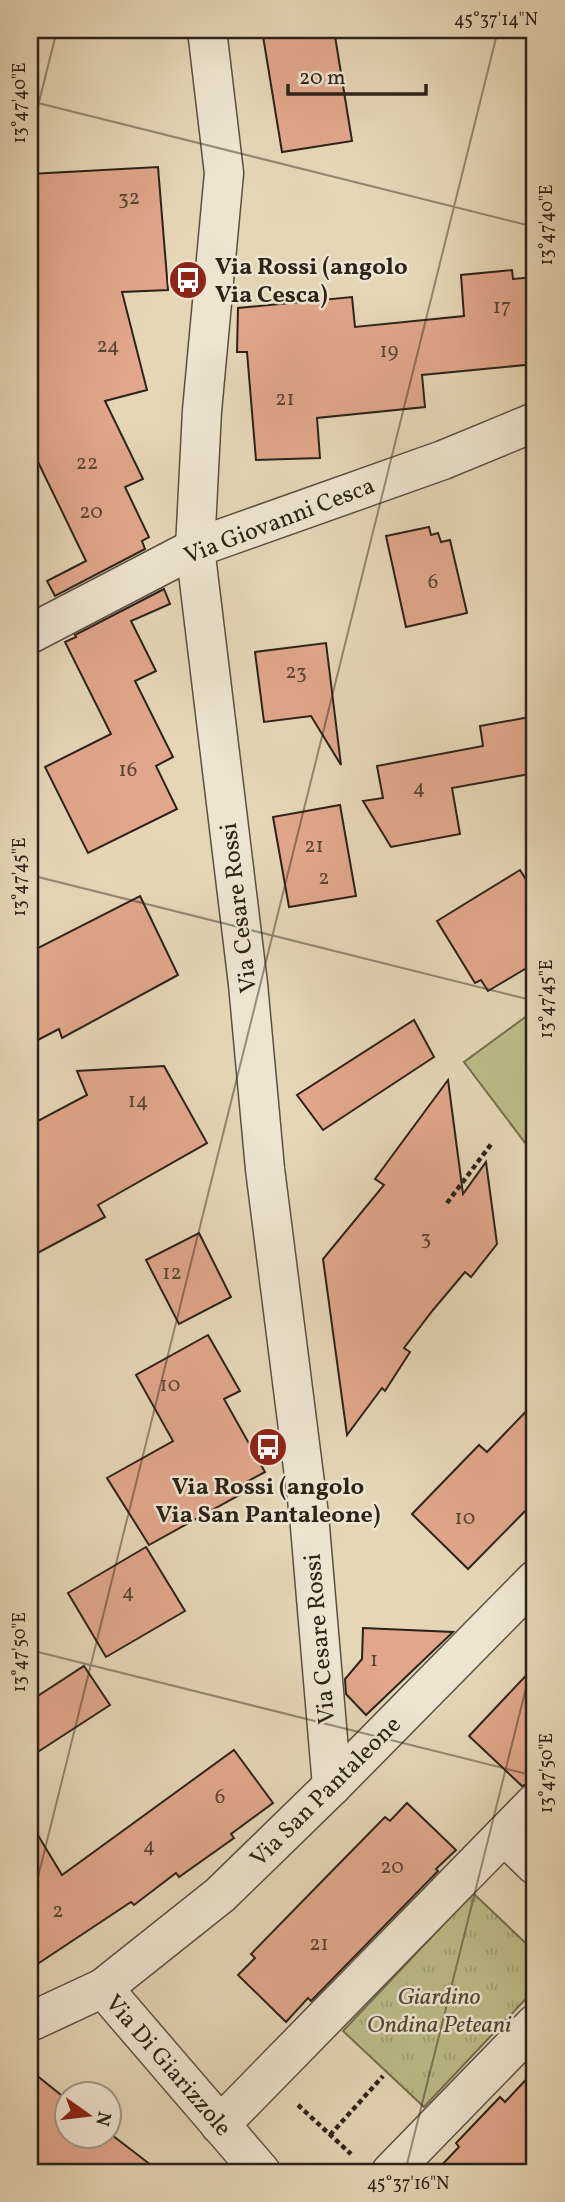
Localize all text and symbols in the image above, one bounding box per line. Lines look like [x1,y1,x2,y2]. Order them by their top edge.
text: 45°37'14"N [454,8,538,33]
scale bar [288,52,427,96]
text: 13°47'40"E [8,62,33,143]
text: 20 m [299,64,345,93]
house number: 32 [118,184,140,213]
text: 13°47'40"E [535,184,560,265]
place label: Via Rossi (angolo Via Cesca) [215,251,408,313]
bus stop icon: Via Rossi (angolo Via Cesca) [167,259,209,301]
house number: 17 [493,293,511,322]
house number: 24 [96,332,120,361]
house number: 19 [379,337,399,366]
house number: 21 [275,385,295,414]
house number: 22 [76,449,98,478]
street label: Via Giovanni Cesca [179,470,380,574]
house number: 20 [79,498,103,527]
house number: 6 [428,568,438,597]
house number: 23 [285,658,307,687]
house number: 16 [119,756,137,785]
house number: 4 [413,774,425,803]
street label: Via Cesare Rossi [213,821,267,995]
house number: 21 [304,832,324,861]
text: 13°47'45"E [8,837,33,916]
house number: 2 [318,864,330,893]
text: 13°47'45"E [535,959,560,1038]
house number: 14 [128,1087,148,1116]
house number: 3 [421,1224,431,1253]
house number: 12 [162,1259,182,1288]
house number: 10 [160,1371,180,1400]
bus stop icon: Via Rossi (angolo Via San Pantaleone) [247,1426,289,1468]
place label: Via Rossi (angolo Via San Pantaleone) [156,1471,380,1533]
house number: 10 [455,1504,475,1533]
street label: Via Cesare Rossi [297,1552,345,1726]
house number: 4 [122,1578,134,1607]
text: 13°47'50"E [8,1612,33,1692]
house number: 1 [370,1646,378,1675]
street label: Via San Pantaleone [243,1709,410,1876]
text: 13°47'50"E [535,1733,560,1813]
house number: 6 [215,1783,225,1812]
house number: 4 [143,1832,155,1861]
house number: 20 [380,1853,404,1882]
house number: 2 [52,1897,64,1926]
house number: 21 [309,1930,329,1959]
park label: Giardino Ondina Peteani [367,1981,512,2043]
street label: Via Di Giarizzole [96,1988,239,2145]
north arrow [52,2080,122,2150]
text: N [88,2109,117,2129]
text: 45°37'16"N [367,2172,449,2197]

